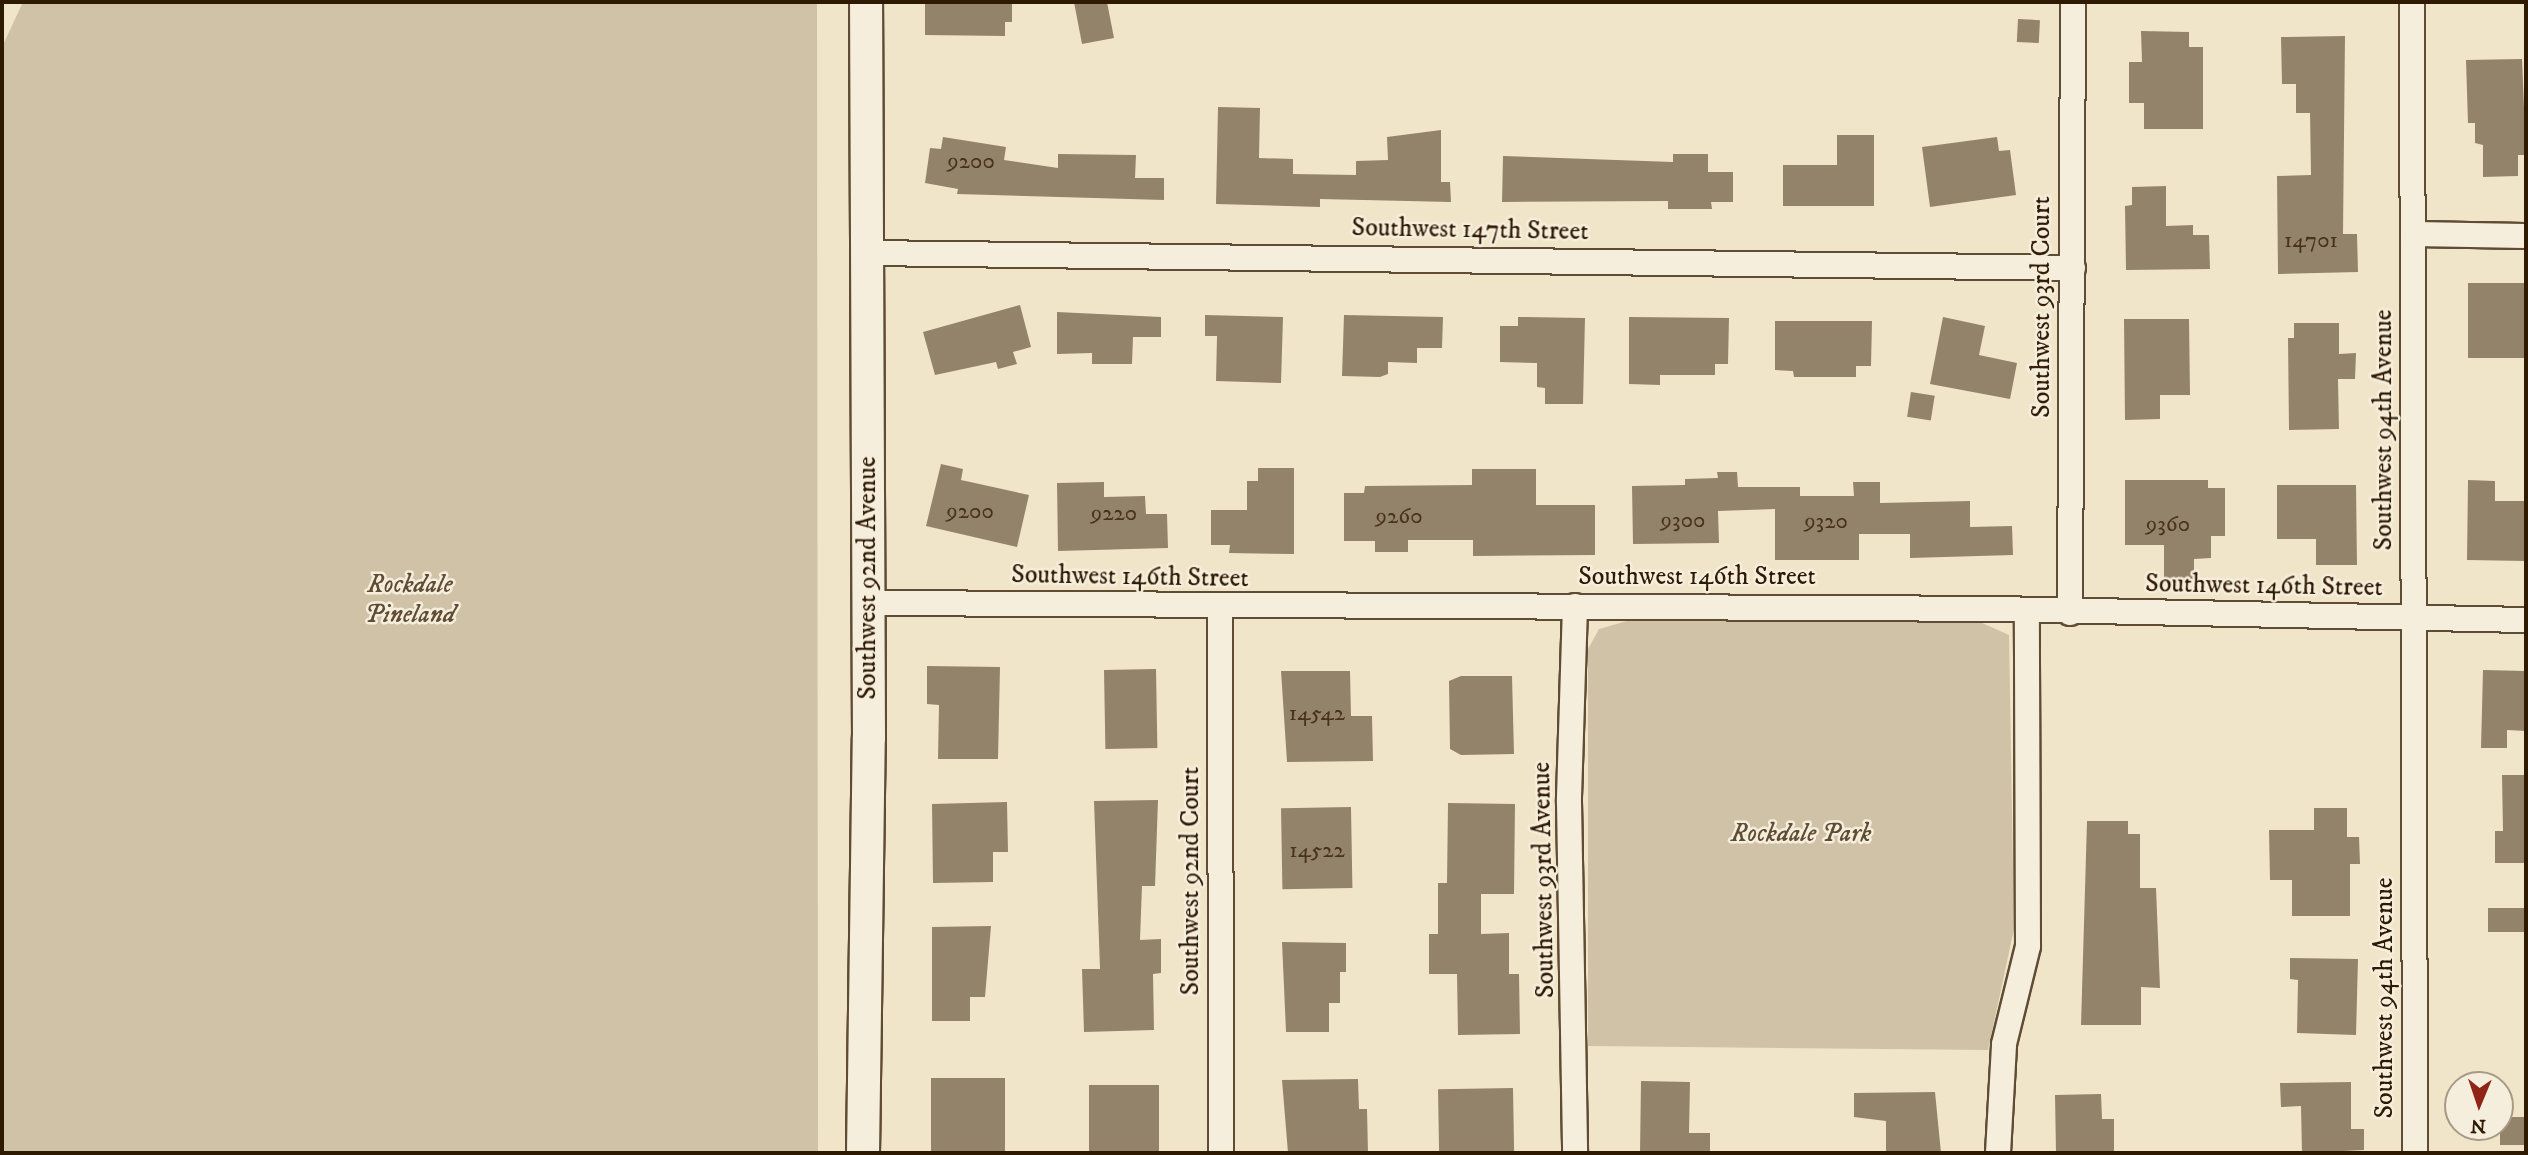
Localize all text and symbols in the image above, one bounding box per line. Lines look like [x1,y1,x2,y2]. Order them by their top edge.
house number: 9200 [947,148,995,176]
street label: Southwest 93rd Court [2026,196,2058,418]
street label: Southwest 147th Street [1351,212,1589,248]
house number: 14701 [2284,227,2338,255]
street label: Southwest 94th Avenue [2368,309,2400,551]
street label: Southwest 92nd Avenue [852,456,884,700]
house number: 9200 [946,498,994,526]
house number: 9220 [1091,500,1137,528]
house number: 9260 [1375,503,1423,531]
house number: 9300 [1661,507,1705,535]
house number: 9320 [1804,508,1848,536]
house number: 9360 [2146,511,2190,539]
street label: Southwest 146th Street [1011,559,1249,595]
street label: Southwest 146th Street [1578,561,1816,593]
street label: Southwest 146th Street [2145,568,2383,604]
park label: Rockdale Pineland [365,569,455,630]
house number: 14542 [1289,700,1345,728]
street label: Southwest 93rd Avenue [1526,762,1562,998]
street label: Southwest 92nd Court [1175,767,1207,995]
park label: Rockdale Park [1731,818,1871,850]
house number: 14522 [1289,837,1345,865]
street label: Southwest 94th Avenue [2369,877,2401,1119]
north arrow [2444,1071,2514,1141]
text: N [2470,1114,2487,1137]

